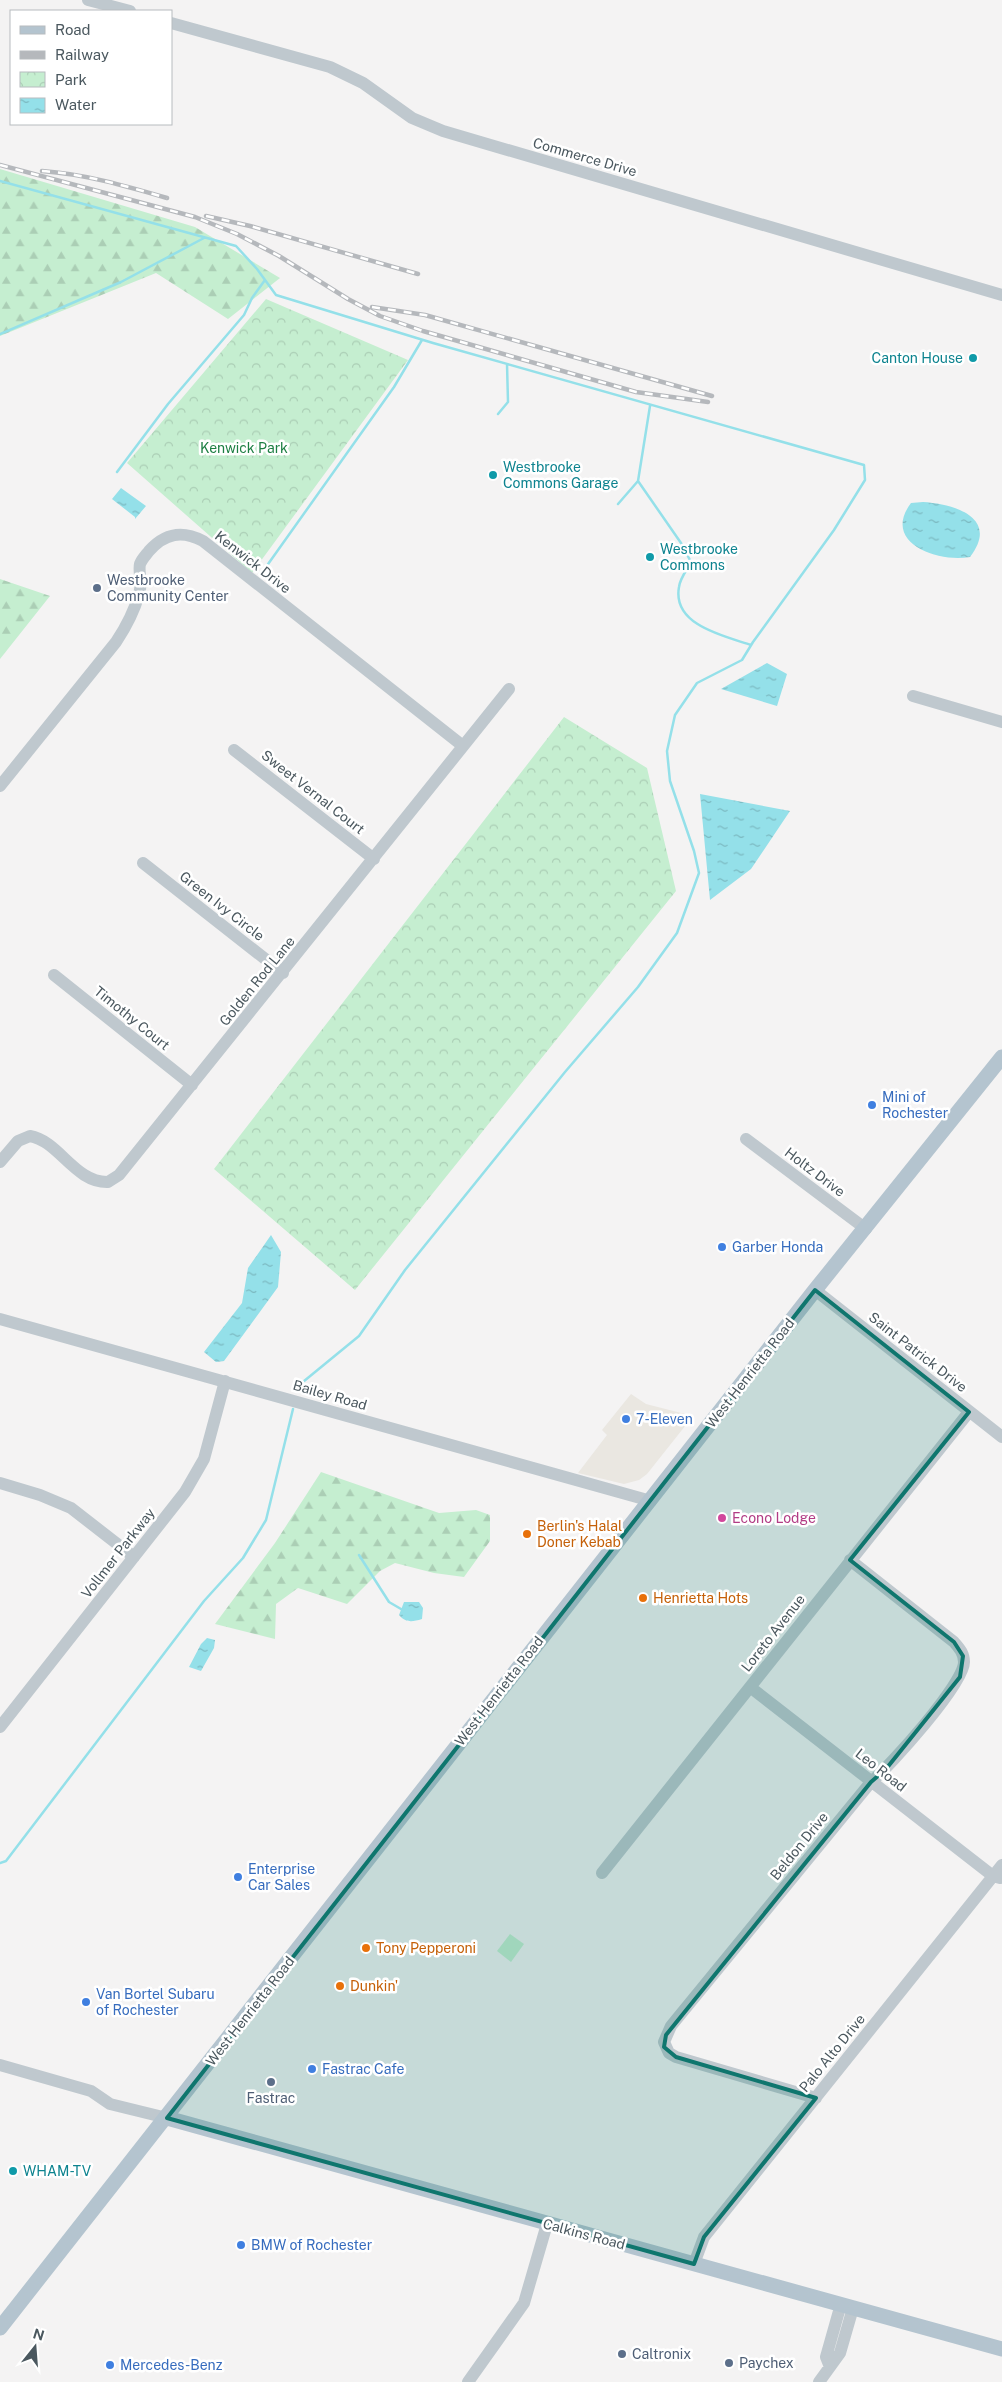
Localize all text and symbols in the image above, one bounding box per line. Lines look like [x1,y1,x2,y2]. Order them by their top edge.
legend [10,10,172,125]
text: Road [55,21,91,38]
text: Railway [55,46,109,63]
text: Park [55,71,87,88]
text: Water [55,96,97,113]
street label: Commerce Drive [531,135,639,180]
place label: Canton House [872,350,963,366]
marker: Canton House [967,352,979,364]
park label: Kenwick Park [200,440,288,456]
place label: Westbrooke Commons Garage [503,459,619,491]
marker: Westbrooke Commons Garage [487,469,499,481]
street label: Kenwick Drive [212,528,294,597]
place label: Westbrooke Commons [660,541,738,573]
marker: Westbrooke Commons [644,551,656,563]
place label: Westbrooke Community Center [107,572,229,604]
marker: Westbrooke Community Center [91,582,103,594]
street label: Sweet Vernal Court [258,747,368,837]
street label: Green Ivy Circle [177,868,268,944]
street label: Golden Rod Lane [216,933,298,1029]
street label: Timothy Court [91,983,173,1053]
place label: Mini of Rochester [882,1089,948,1121]
marker: Mini of Rochester [866,1099,878,1111]
street label: Holtz Drive [782,1144,848,1200]
place label: Garber Honda [732,1239,823,1255]
marker: Garber Honda [716,1241,728,1253]
street label: Saint Patrick Drive [866,1309,970,1395]
street label: West Henrietta Road [702,1315,798,1431]
street label: Bailey Road [291,1377,369,1413]
place label: 7-Eleven [636,1411,693,1427]
marker: 7-Eleven [620,1413,632,1425]
street label: Vollmer Parkway [78,1504,158,1601]
place label: Econo Lodge [732,1510,816,1526]
marker: Econo Lodge [716,1512,728,1524]
place label: Berlin's Halal Doner Kebab [537,1518,622,1550]
marker: Berlin's Halal Doner Kebab [521,1528,533,1540]
place label: Henrietta Hots [653,1590,748,1606]
street label: Loreto Avenue [738,1591,808,1675]
marker: Henrietta Hots [637,1592,649,1604]
street label: West Henrietta Road [451,1633,547,1749]
street label: Leo Road [852,1745,910,1795]
street label: Beldon Drive [767,1809,831,1883]
place label: Enterprise Car Sales [248,1861,315,1893]
marker: Enterprise Car Sales [232,1871,244,1883]
place label: Tony Pepperoni [376,1940,476,1956]
marker: Tony Pepperoni [360,1942,372,1954]
street label: West Henrietta Road [202,1953,298,2069]
place label: Dunkin' [350,1978,398,1994]
marker: Dunkin' [334,1980,346,1992]
place label: Van Bortel Subaru of Rochester [96,1986,215,2018]
marker: Van Bortel Subaru of Rochester [80,1996,92,2008]
street label: Palo Alto Drive [796,2011,868,2095]
place label: Fastrac Cafe [322,2061,405,2077]
marker: Fastrac Cafe [306,2063,318,2075]
marker: Fastrac [265,2076,277,2088]
place label: Fastrac [247,2090,295,2106]
place label: WHAM-TV [23,2163,92,2179]
marker: WHAM-TV [7,2165,19,2177]
street label: Calkins Road [541,2215,627,2253]
place label: BMW of Rochester [251,2237,372,2253]
marker: BMW of Rochester [235,2239,247,2251]
north arrow [10,2322,60,2372]
text: N [31,2325,46,2344]
place label: Caltronix [632,2346,691,2362]
marker: Caltronix [616,2348,628,2360]
place label: Paychex [739,2355,794,2371]
place label: Mercedes-Benz [120,2357,223,2373]
marker: Paychex [723,2357,735,2369]
marker: Mercedes-Benz [104,2359,116,2371]

